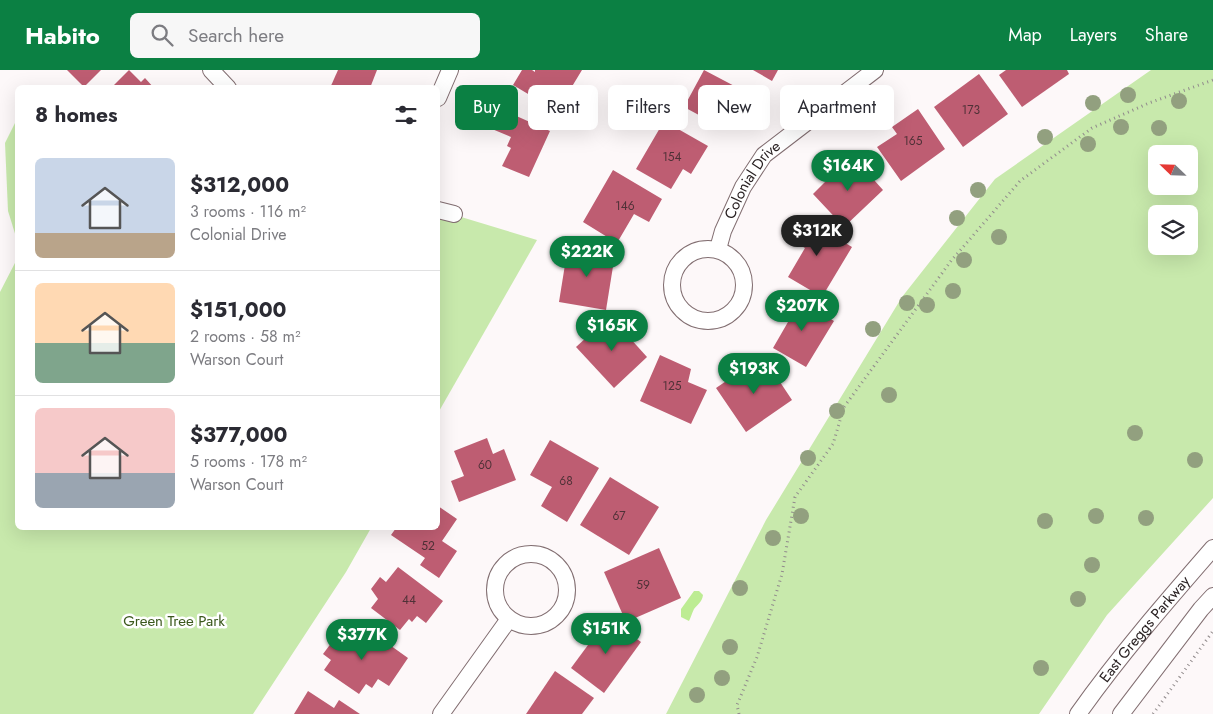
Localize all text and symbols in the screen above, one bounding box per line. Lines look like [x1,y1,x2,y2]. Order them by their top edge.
search box [130,13,480,58]
text: Habito [25,18,100,53]
icon: search [148,21,176,49]
text: Search here [188,22,284,49]
text: Map [1008,22,1042,48]
text: Layers [1070,22,1117,48]
text: Share [1145,22,1188,48]
chip: Buy [455,85,518,130]
chip: Rent [528,85,598,130]
chip: Filters [608,85,688,130]
chip: New [698,85,770,130]
chip: Apartment [780,85,894,130]
text: 8 homes [35,100,118,130]
icon: filters [392,101,420,129]
house number: 173 [962,101,981,119]
house number: 165 [903,132,923,150]
street label: Colonial Drive [719,135,785,223]
north arrow [1148,145,1198,195]
map controls [1148,145,1198,255]
house number: 154 [662,148,682,166]
pin: $164K [813,150,883,192]
text: $164K [822,154,874,177]
text: $312,000 [190,170,289,200]
icon: home [75,178,135,238]
house number: 146 [615,197,635,215]
text: 3 rooms · 116 m² [190,200,306,223]
button: layers [1148,205,1198,255]
pin: $312K [782,214,852,257]
text: $312K [792,219,842,242]
text: Colonial Drive [190,223,286,246]
pin: $222K [552,236,622,278]
text: $222K [561,240,613,263]
pin: $207K [767,290,837,332]
text: $207K [776,294,828,317]
text: $151,000 [190,295,287,325]
icon: home [75,303,135,363]
pin: $165K [577,310,647,352]
text: $165K [587,314,637,337]
text: 2 rooms · 58 m² [190,325,301,348]
text: Warson Court [190,348,283,371]
pin: $193K [719,352,789,395]
text: $193K [729,357,779,380]
house number: 125 [663,377,682,395]
text: $377,000 [190,420,288,450]
icon: home [75,428,135,488]
text: 5 rooms · 178 m² [190,450,307,473]
house number: 60 [478,456,492,474]
house number: 68 [559,472,573,490]
text: Warson Court [190,473,283,496]
house number: 67 [612,507,626,525]
house number: 52 [421,537,435,555]
street label: East Greggs Parkway [1094,571,1195,687]
house number: 59 [636,576,650,594]
house number: 44 [402,591,416,609]
park label: Green Tree Park [123,610,225,632]
pin: $151K [571,612,641,655]
text: $151K [582,617,630,640]
pin: $377K [327,618,397,661]
text: $377K [337,623,387,646]

